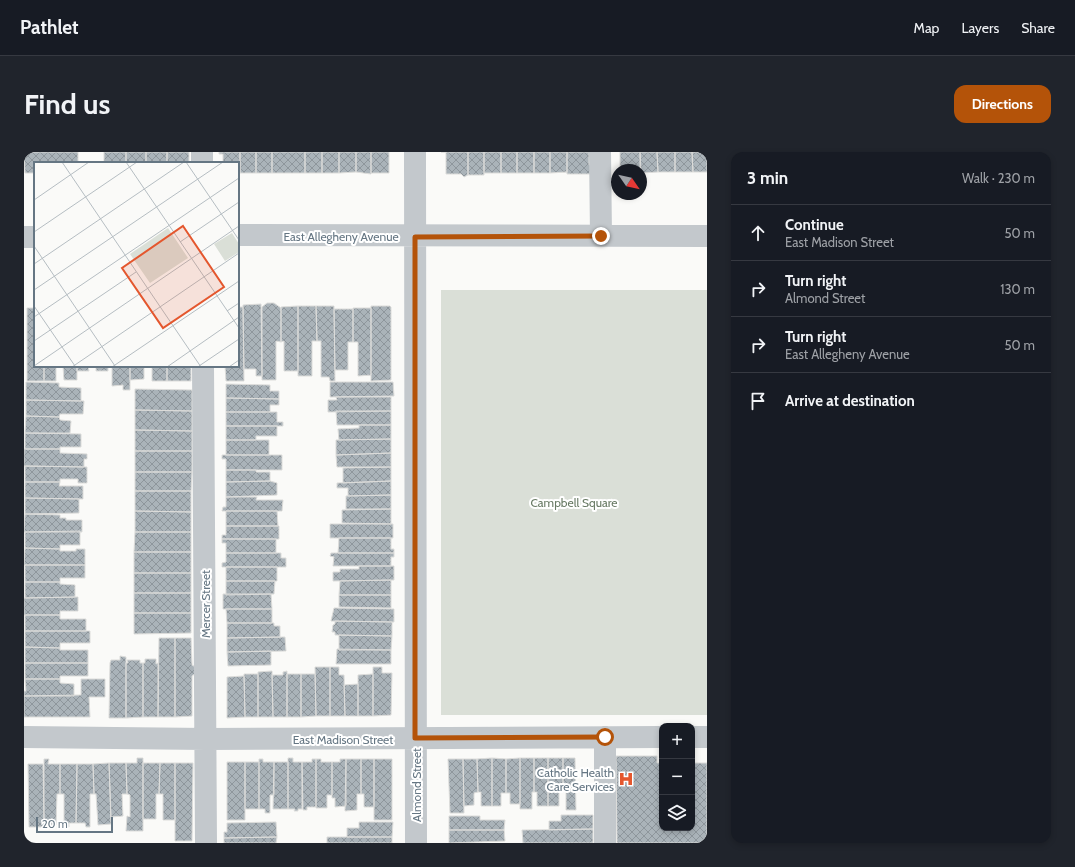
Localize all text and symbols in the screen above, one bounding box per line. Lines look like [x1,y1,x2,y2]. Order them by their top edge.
text: Pathlet [20,16,79,39]
text: Map [914,19,939,37]
text: Layers [961,19,999,37]
text: Share [1021,19,1055,37]
button: Directions [954,85,1051,123]
text: Find us [24,87,110,121]
inset map [34,162,239,367]
north arrow [611,164,647,200]
text: 3 min [747,168,788,188]
text: Walk · 230 m [962,170,1035,186]
text: Continue [785,216,844,234]
icon: ahead [747,222,769,244]
text: 50 m [1005,225,1035,241]
route end [592,227,610,245]
street label: East Allegheny Avenue [283,229,399,244]
text: East Madison Street [785,234,894,250]
text: Turn right [785,272,846,290]
icon: right [747,278,769,300]
text: 130 m [1000,281,1035,297]
text: Almond Street [785,290,865,306]
text: Turn right [785,328,846,346]
icon: right [747,334,769,356]
text: 50 m [1005,337,1035,353]
text: East Allegheny Avenue [785,346,910,362]
icon: arrive [747,390,769,412]
text: Arrive at destination [785,392,915,410]
park label: Campbell Square [530,495,618,510]
street label: Mercer Street [198,570,213,638]
map controls [659,723,695,831]
button: + [659,723,695,759]
route start [596,728,614,746]
street label: East Madison Street [293,732,393,747]
street label: Almond Street [409,748,424,822]
button: − [659,759,695,795]
place label: Catholic Health Care Services [537,765,614,794]
hospital icon: Catholic Health Care Services [617,770,635,788]
button: layers [659,795,695,831]
scale bar [36,815,113,834]
text: 20 m [42,817,68,831]

